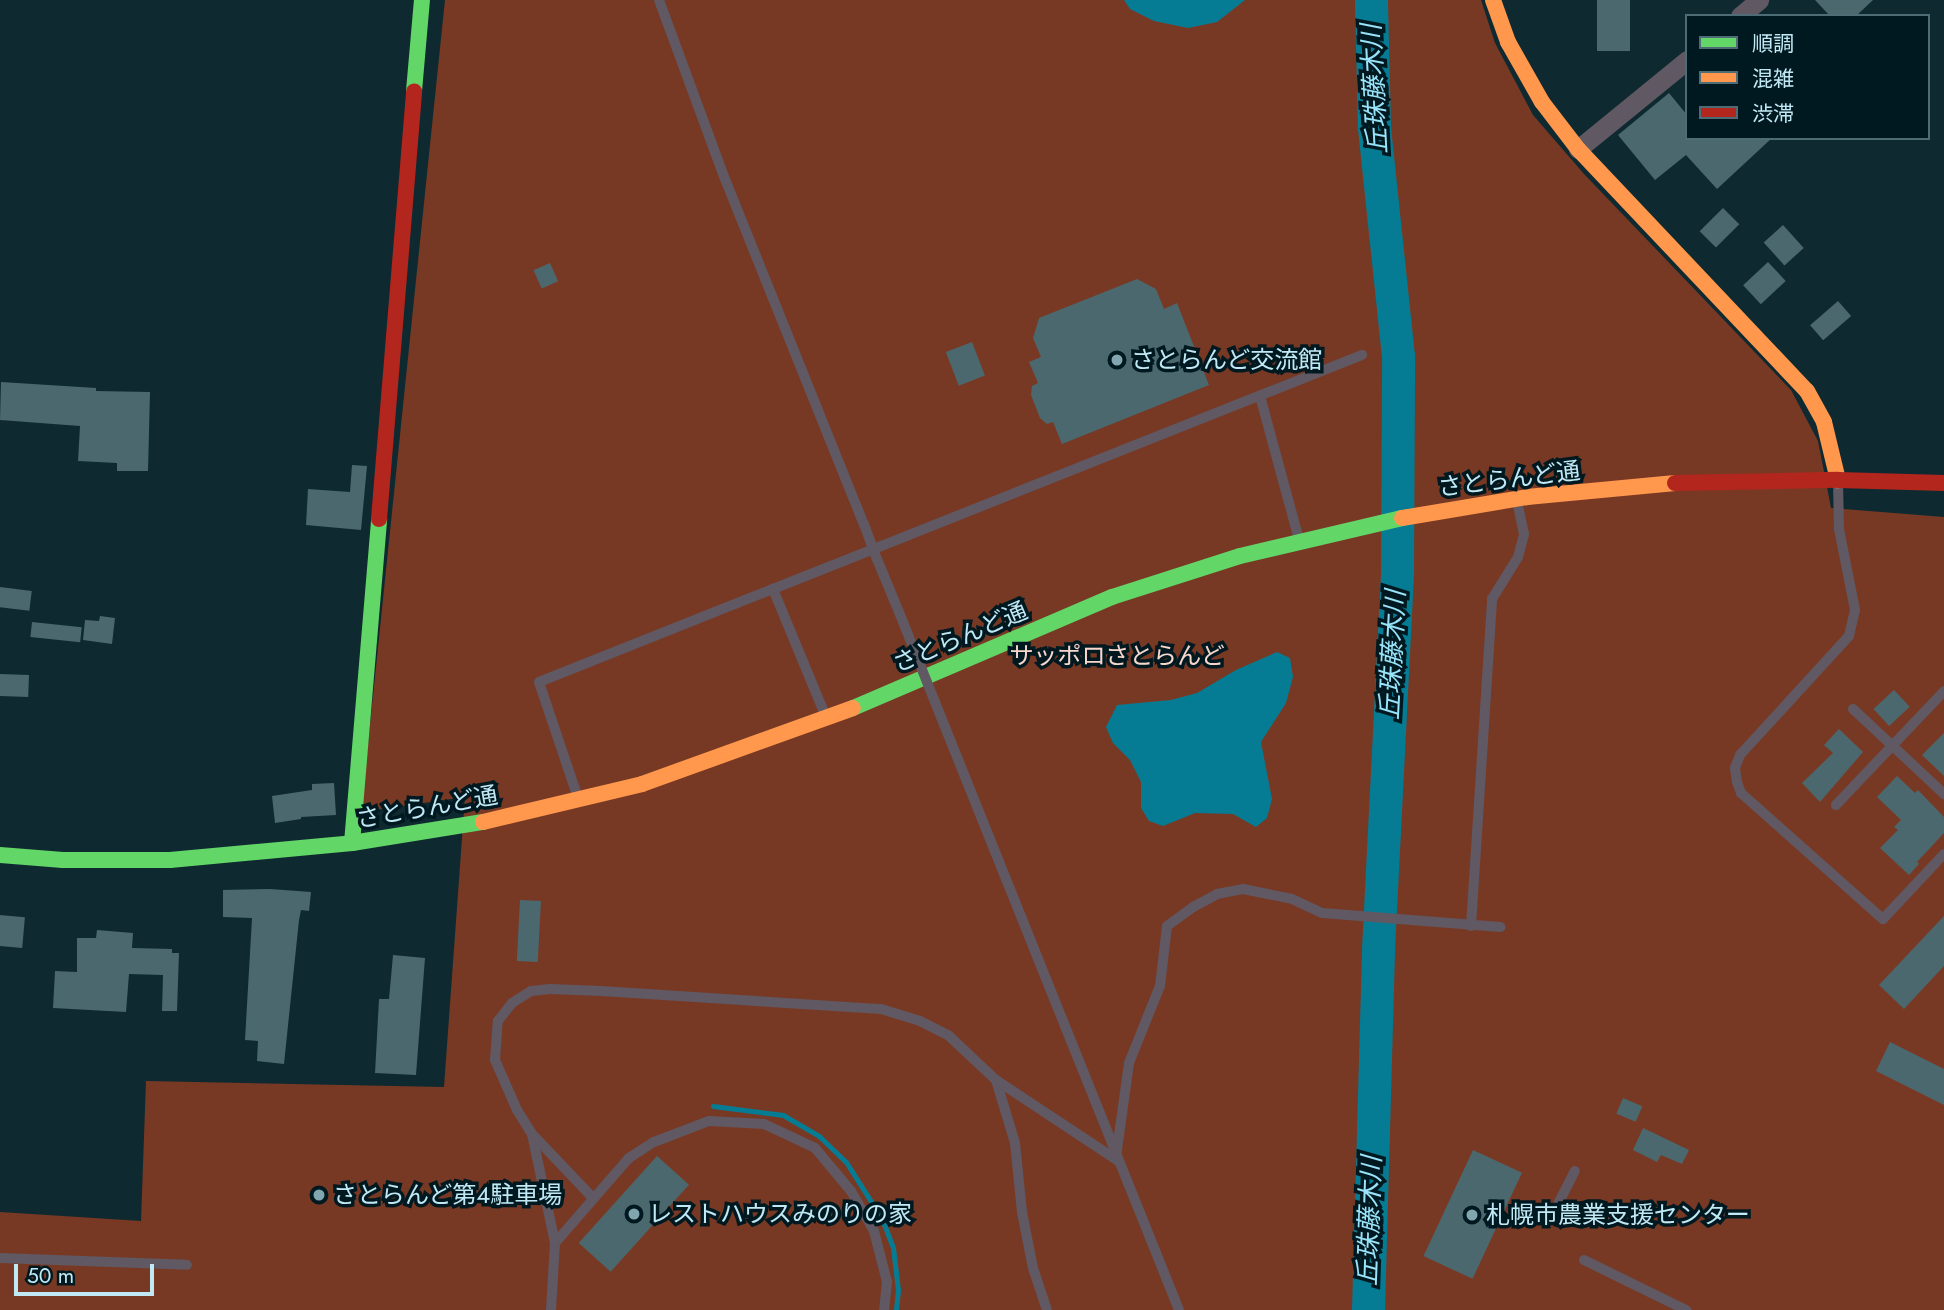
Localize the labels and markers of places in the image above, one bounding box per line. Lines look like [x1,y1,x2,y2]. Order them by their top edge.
place label: さとらんど交流館 [1131,346,1323,374]
marker: さとらんど交流館 [1109,352,1125,368]
place label: さとらんど第4駐車場 [333,1181,563,1209]
marker: さとらんど第4駐車場 [311,1187,327,1203]
place label: レストハウスみのりの家 [648,1200,912,1228]
place label: 札幌市農業支援センター [1486,1201,1750,1229]
marker: レストハウスみのりの家 [626,1206,642,1222]
marker: 札幌市農業支援センター [1464,1207,1480,1223]

